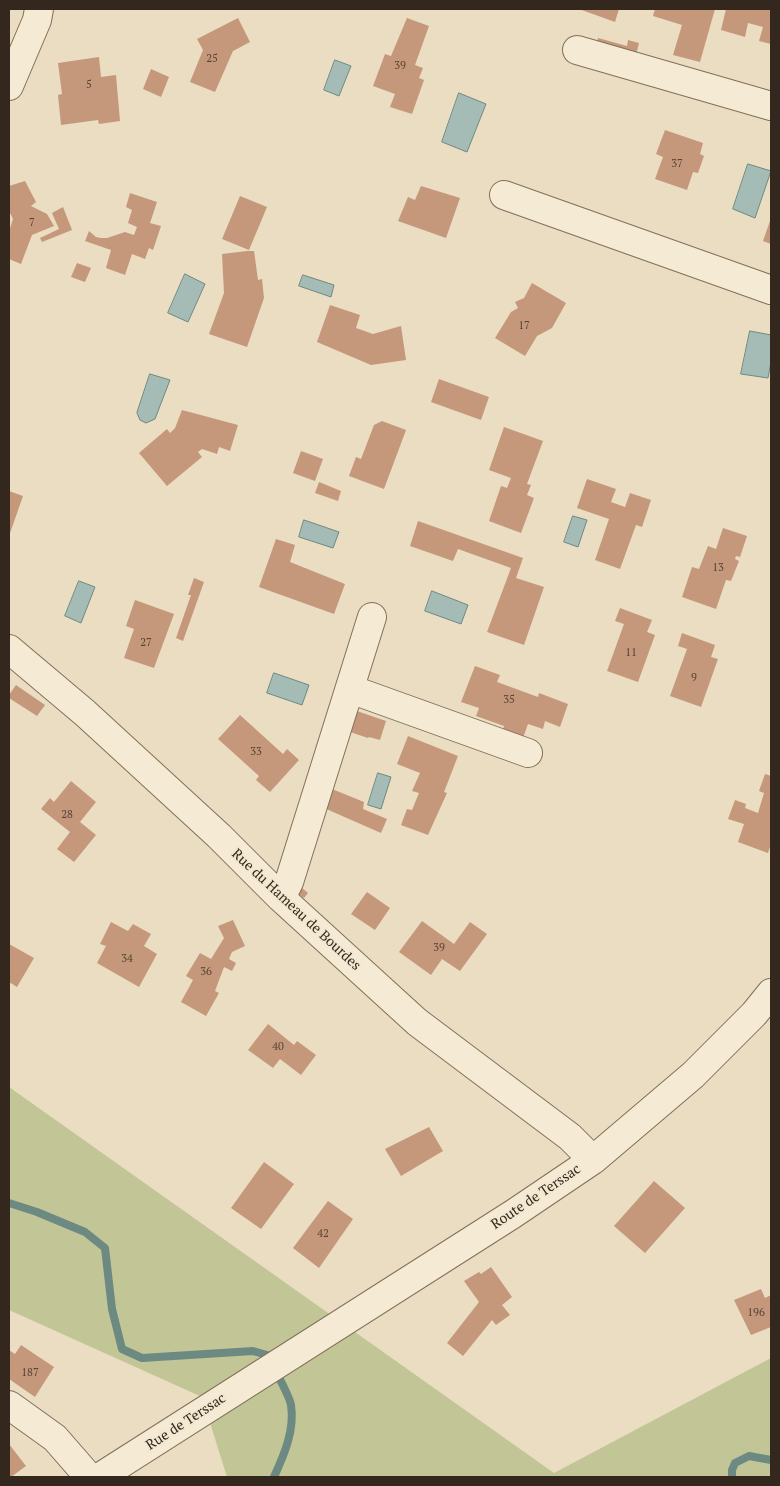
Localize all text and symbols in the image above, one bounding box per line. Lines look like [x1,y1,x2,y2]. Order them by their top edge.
house number: 25 [206,52,218,66]
house number: 39 [394,59,406,73]
house number: 5 [86,78,92,92]
house number: 37 [671,157,683,171]
house number: 7 [29,216,35,230]
house number: 17 [518,319,530,333]
house number: 13 [712,561,724,575]
house number: 27 [140,636,152,650]
house number: 11 [625,646,637,660]
house number: 9 [691,671,697,685]
house number: 35 [503,693,515,707]
house number: 33 [250,745,262,759]
house number: 28 [61,808,73,822]
street label: Rue du Hameau de Bourdes [228,846,364,974]
house number: 39 [433,941,445,955]
house number: 34 [121,952,133,966]
house number: 36 [200,965,212,979]
house number: 40 [272,1040,284,1054]
street label: Route de Terssac [488,1161,584,1233]
house number: 42 [317,1227,329,1241]
house number: 196 [747,1306,765,1320]
house number: 187 [21,1366,39,1380]
street label: Rue de Terssac [143,1390,229,1454]

